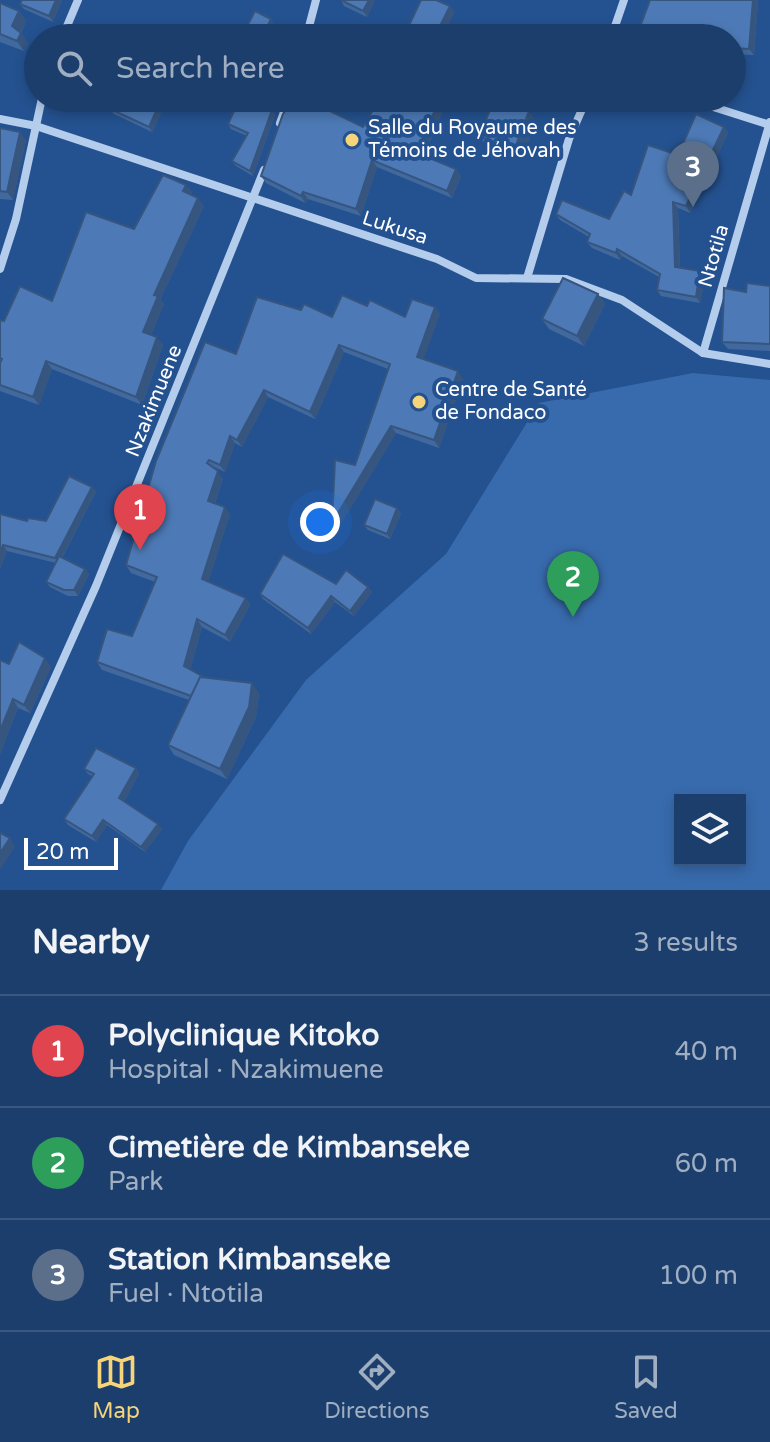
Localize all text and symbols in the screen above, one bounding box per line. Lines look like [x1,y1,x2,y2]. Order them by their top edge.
search box [24,24,746,112]
icon: search [52,46,96,90]
text: Search here [116,50,285,87]
place label: Salle du Royaume des Témoins de Jéhovah [368,116,577,163]
marker: Salle du Royaume des Témoins de Jéhovah [343,131,361,149]
pin: 3 [667,141,719,207]
street label: Lukusa [359,206,431,250]
street label: Ntotila [694,222,734,290]
street label: Nzakimuene [121,342,187,460]
place label: Centre de Santé de Fondaco [435,378,587,425]
marker: Centre de Santé de Fondaco [410,393,428,411]
pin: 1 [114,484,166,550]
your location [300,502,340,542]
pin: 2 [547,551,599,617]
map controls [674,794,746,866]
button: layers [674,794,746,866]
scale bar [24,834,118,870]
text: 20 m [36,839,90,865]
text: Nearby [32,922,150,963]
text: 3 results [633,927,738,958]
text: Polyclinique Kitoko [108,1017,379,1054]
text: 1 [50,1036,66,1067]
text: 40 m [675,1036,738,1067]
text: Hospital · Nzakimuene [108,1054,384,1085]
text: Cimetière de Kimbanseke [108,1129,470,1166]
text: 2 [50,1148,66,1179]
text: 60 m [675,1148,738,1179]
text: Park [108,1166,164,1197]
text: Station Kimbanseke [108,1241,391,1278]
text: 3 [50,1260,66,1291]
text: 100 m [658,1260,738,1291]
text: Fuel · Ntotila [108,1278,264,1309]
tab: Map [92,1350,140,1424]
tab: Directions [324,1350,430,1424]
tab: Saved [614,1350,678,1424]

